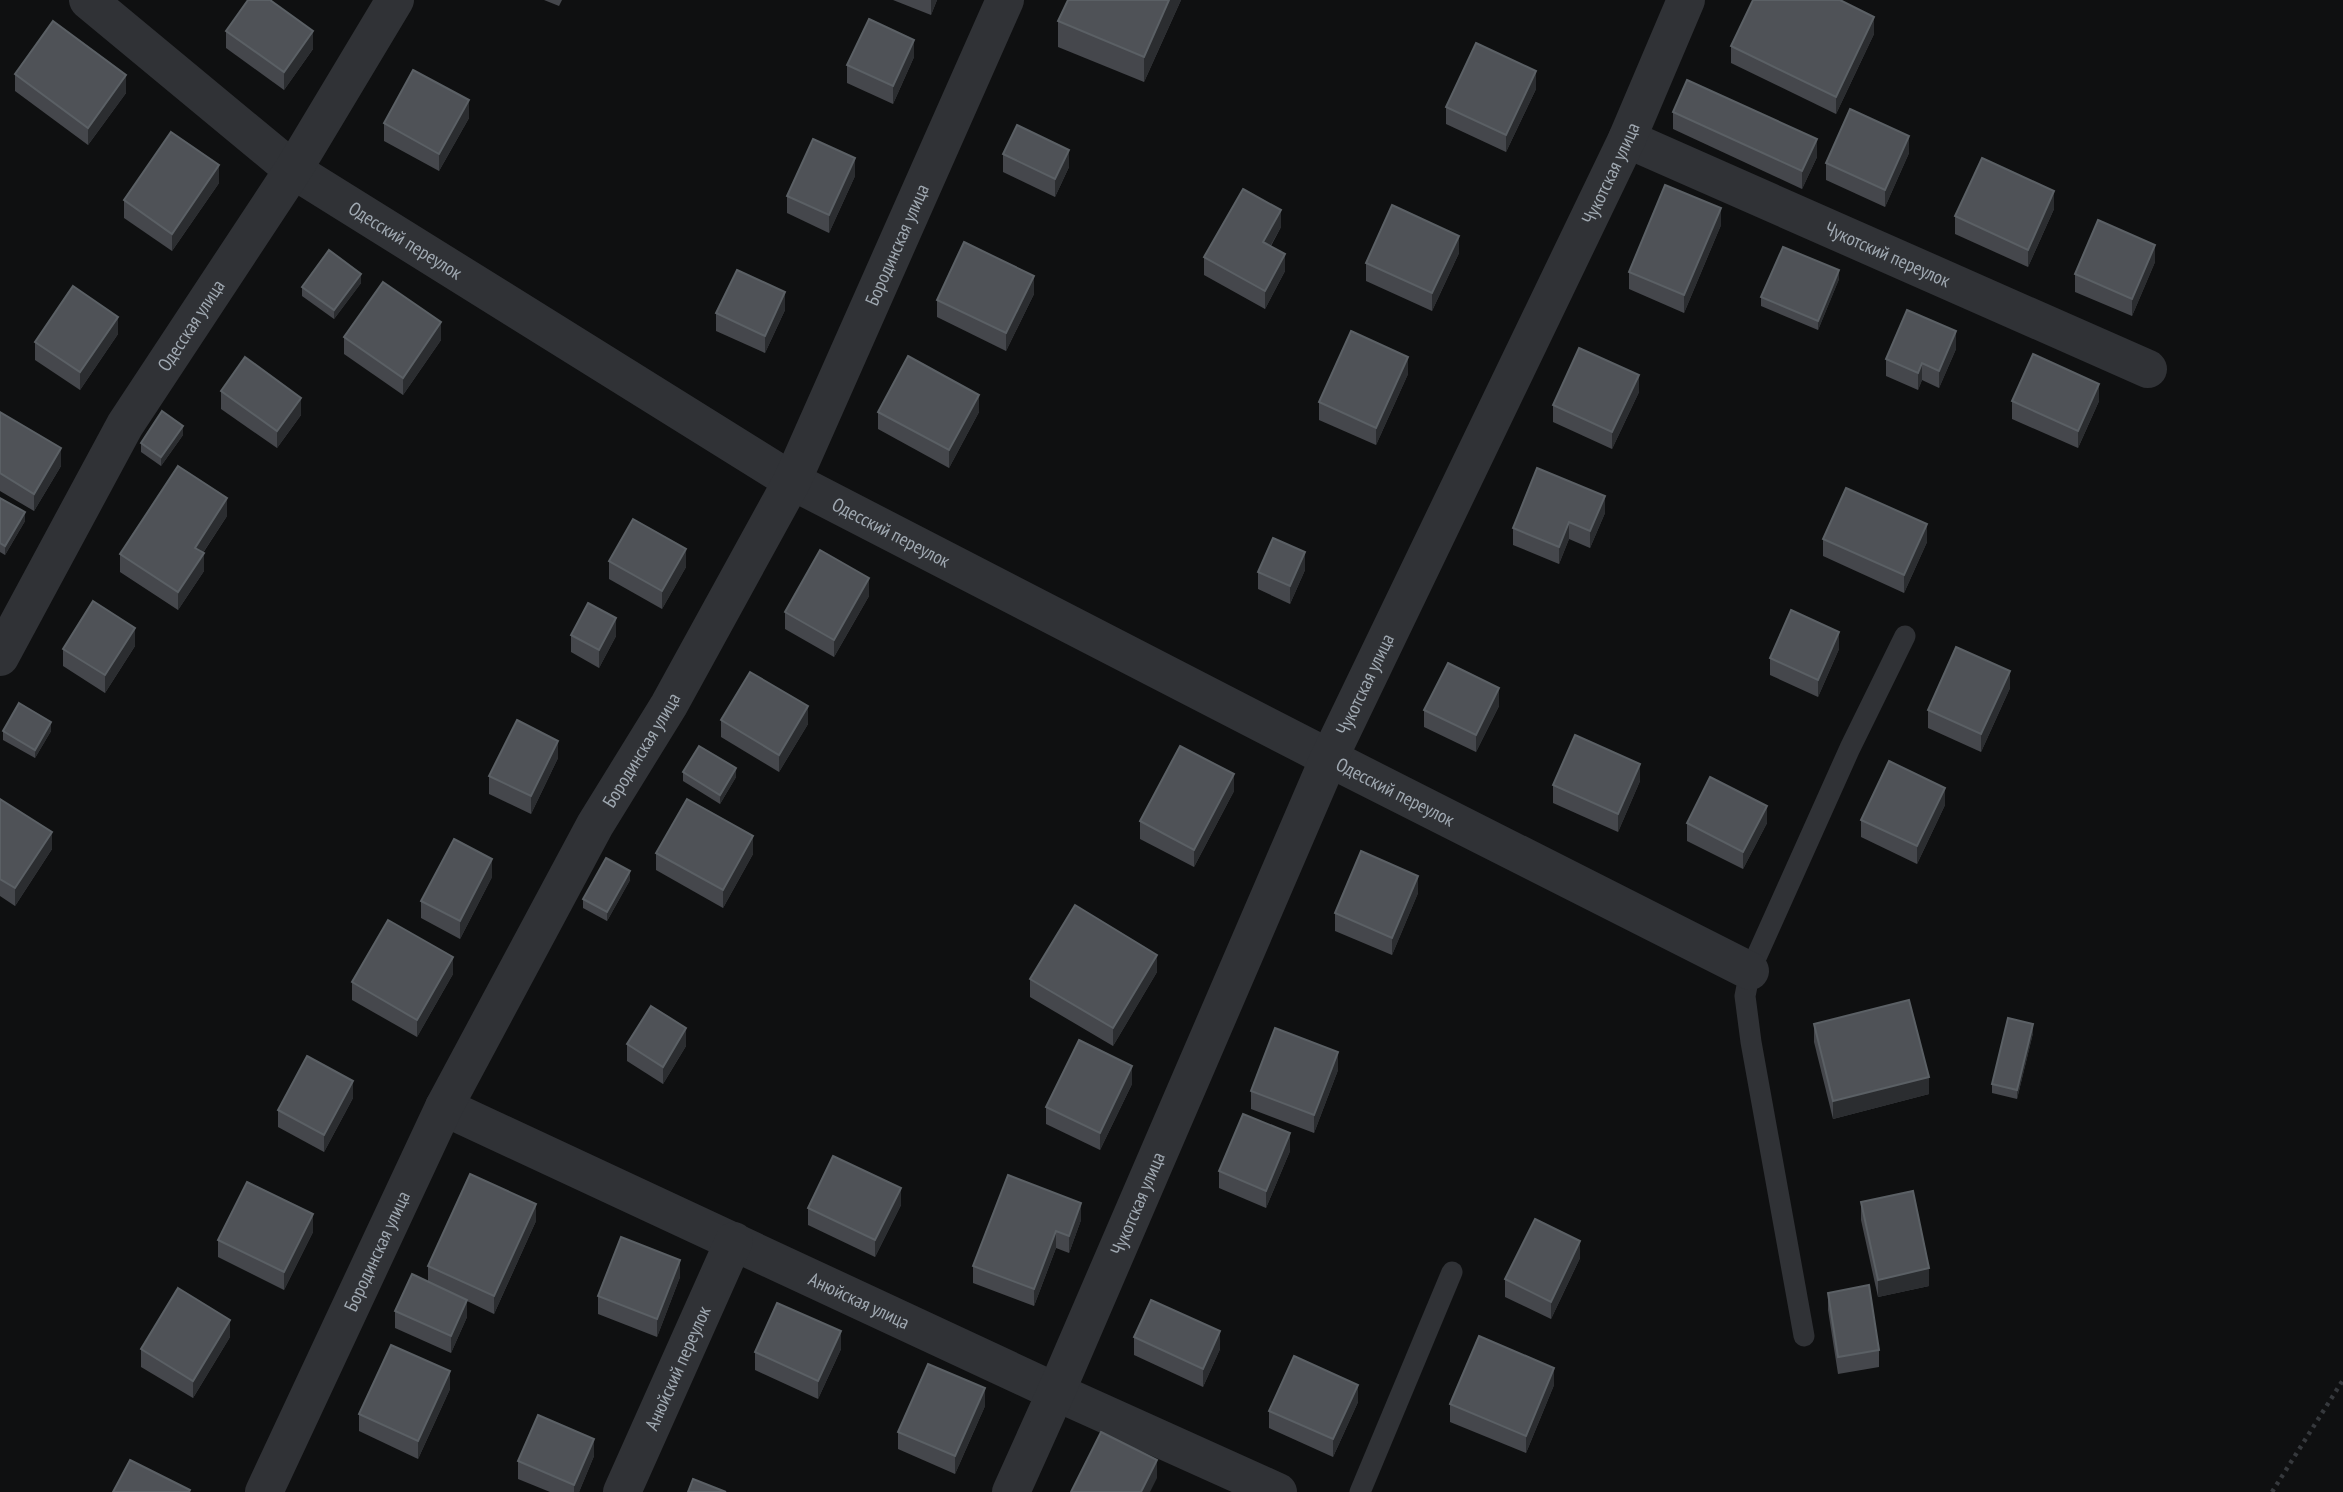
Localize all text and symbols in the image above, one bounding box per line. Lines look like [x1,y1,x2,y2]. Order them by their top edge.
street label: Чукотская улица [1576,119,1645,228]
street label: Бородинская улица [859,180,934,309]
street label: Одесский переулок [344,196,467,285]
street label: Чукотский переулок [1821,216,1955,292]
street label: Одесская улица [152,275,229,375]
street label: Одесский переулок [828,492,955,573]
street label: Чукотская улица [1330,630,1399,739]
street label: Бородинская улица [597,689,685,812]
street label: Одесский переулок [1332,752,1459,832]
street label: Чукотская улица [1105,1148,1170,1258]
street label: Бородинская улица [338,1187,415,1315]
street label: Анюйская улица [805,1267,914,1334]
street label: Анюйский переулок [639,1301,716,1434]

